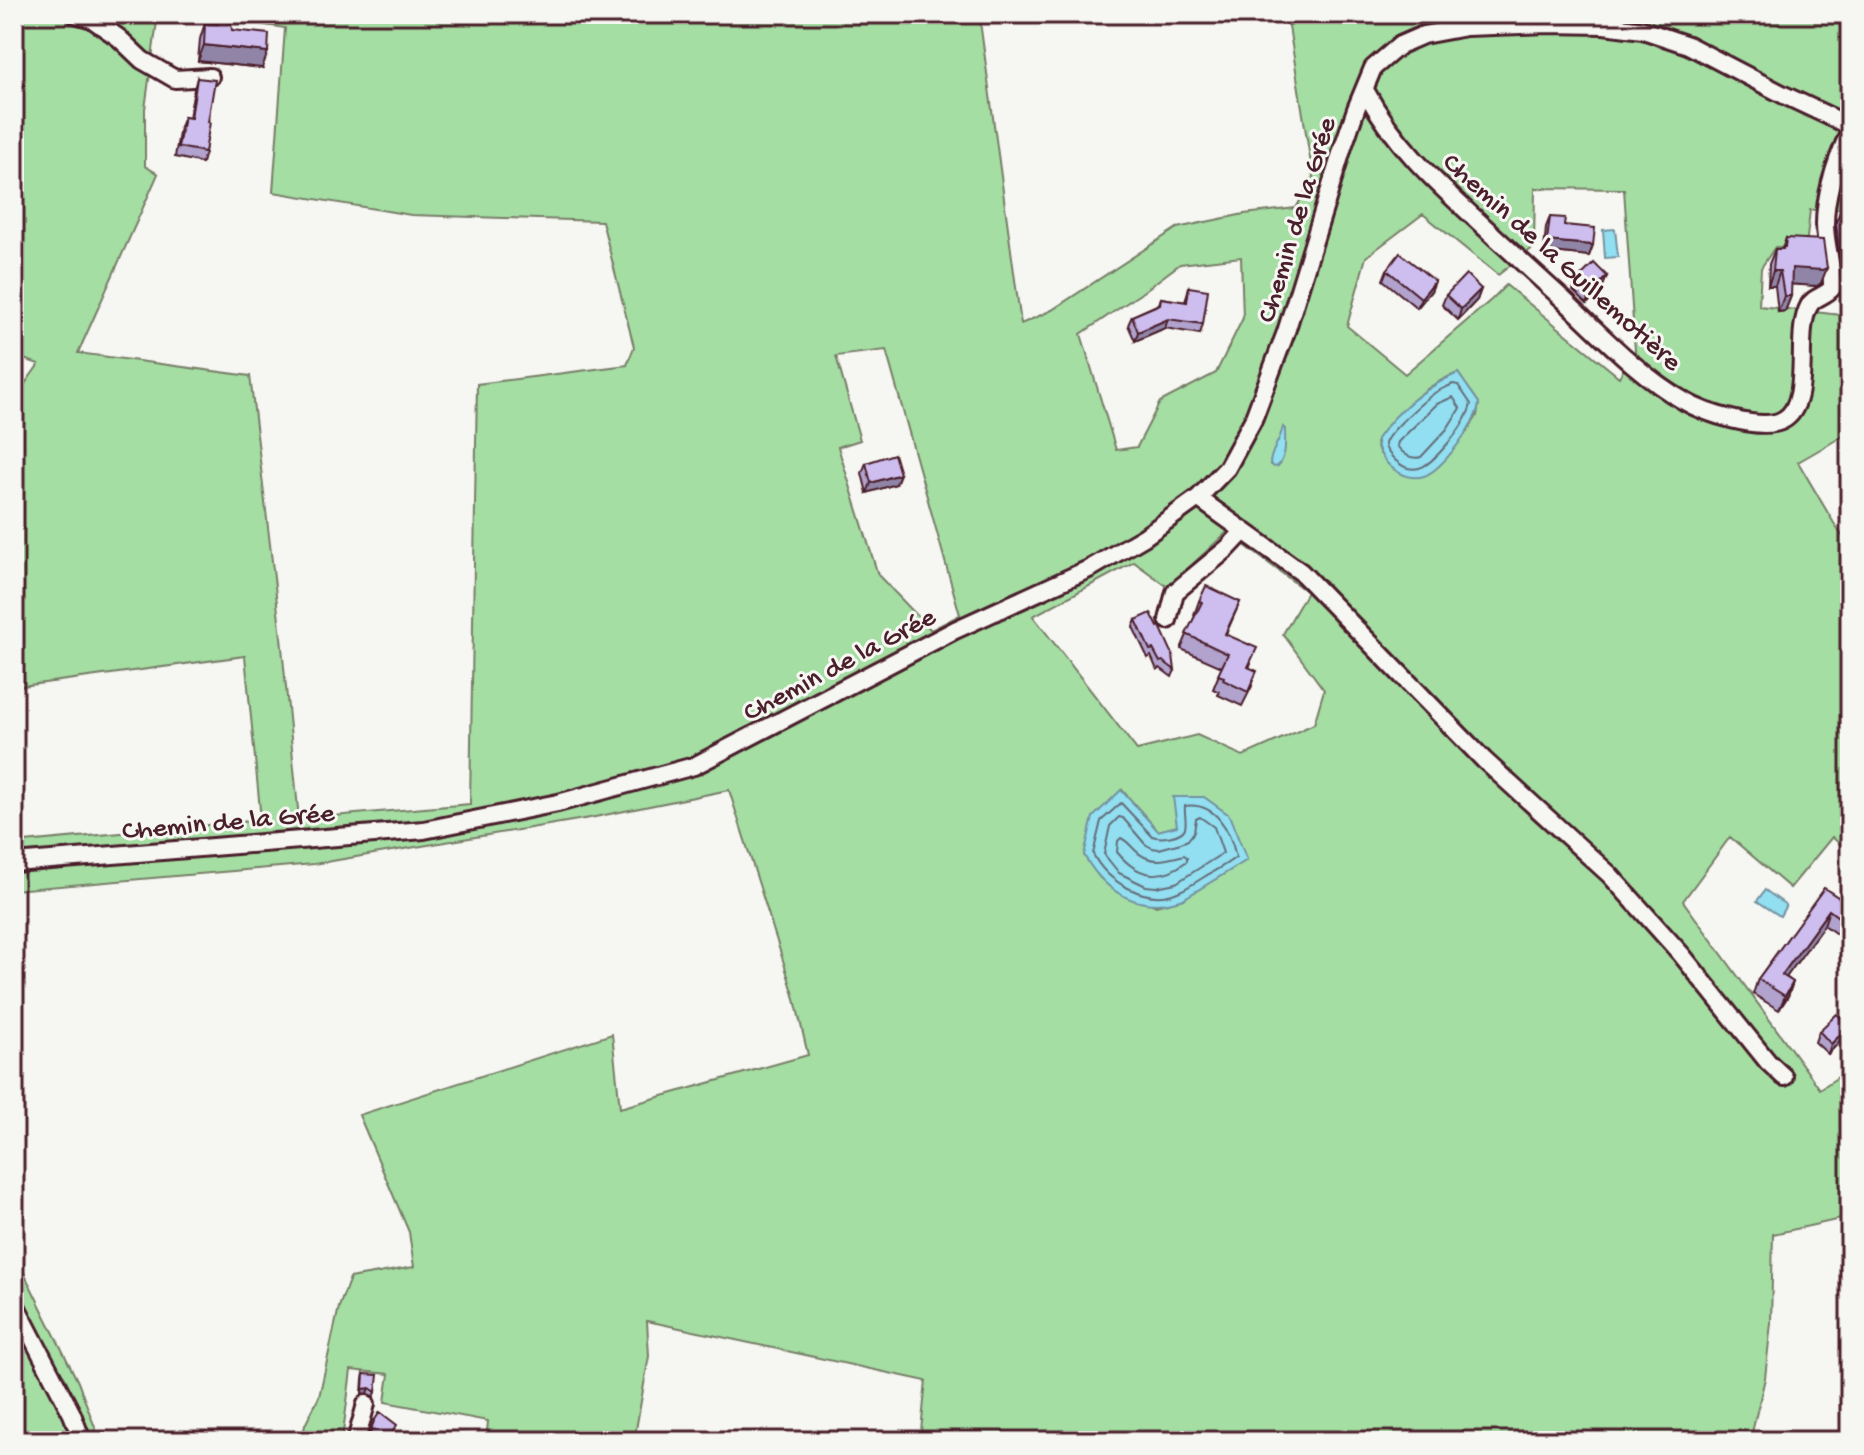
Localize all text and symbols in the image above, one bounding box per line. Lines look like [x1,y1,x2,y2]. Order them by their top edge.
street label: Chemin de la Grée [1251,113,1345,327]
street label: Chemin de la Guillemotière [1434,147,1688,380]
street label: Chemin de la Grée [738,601,942,731]
street label: Chemin de la Grée [121,798,336,849]

